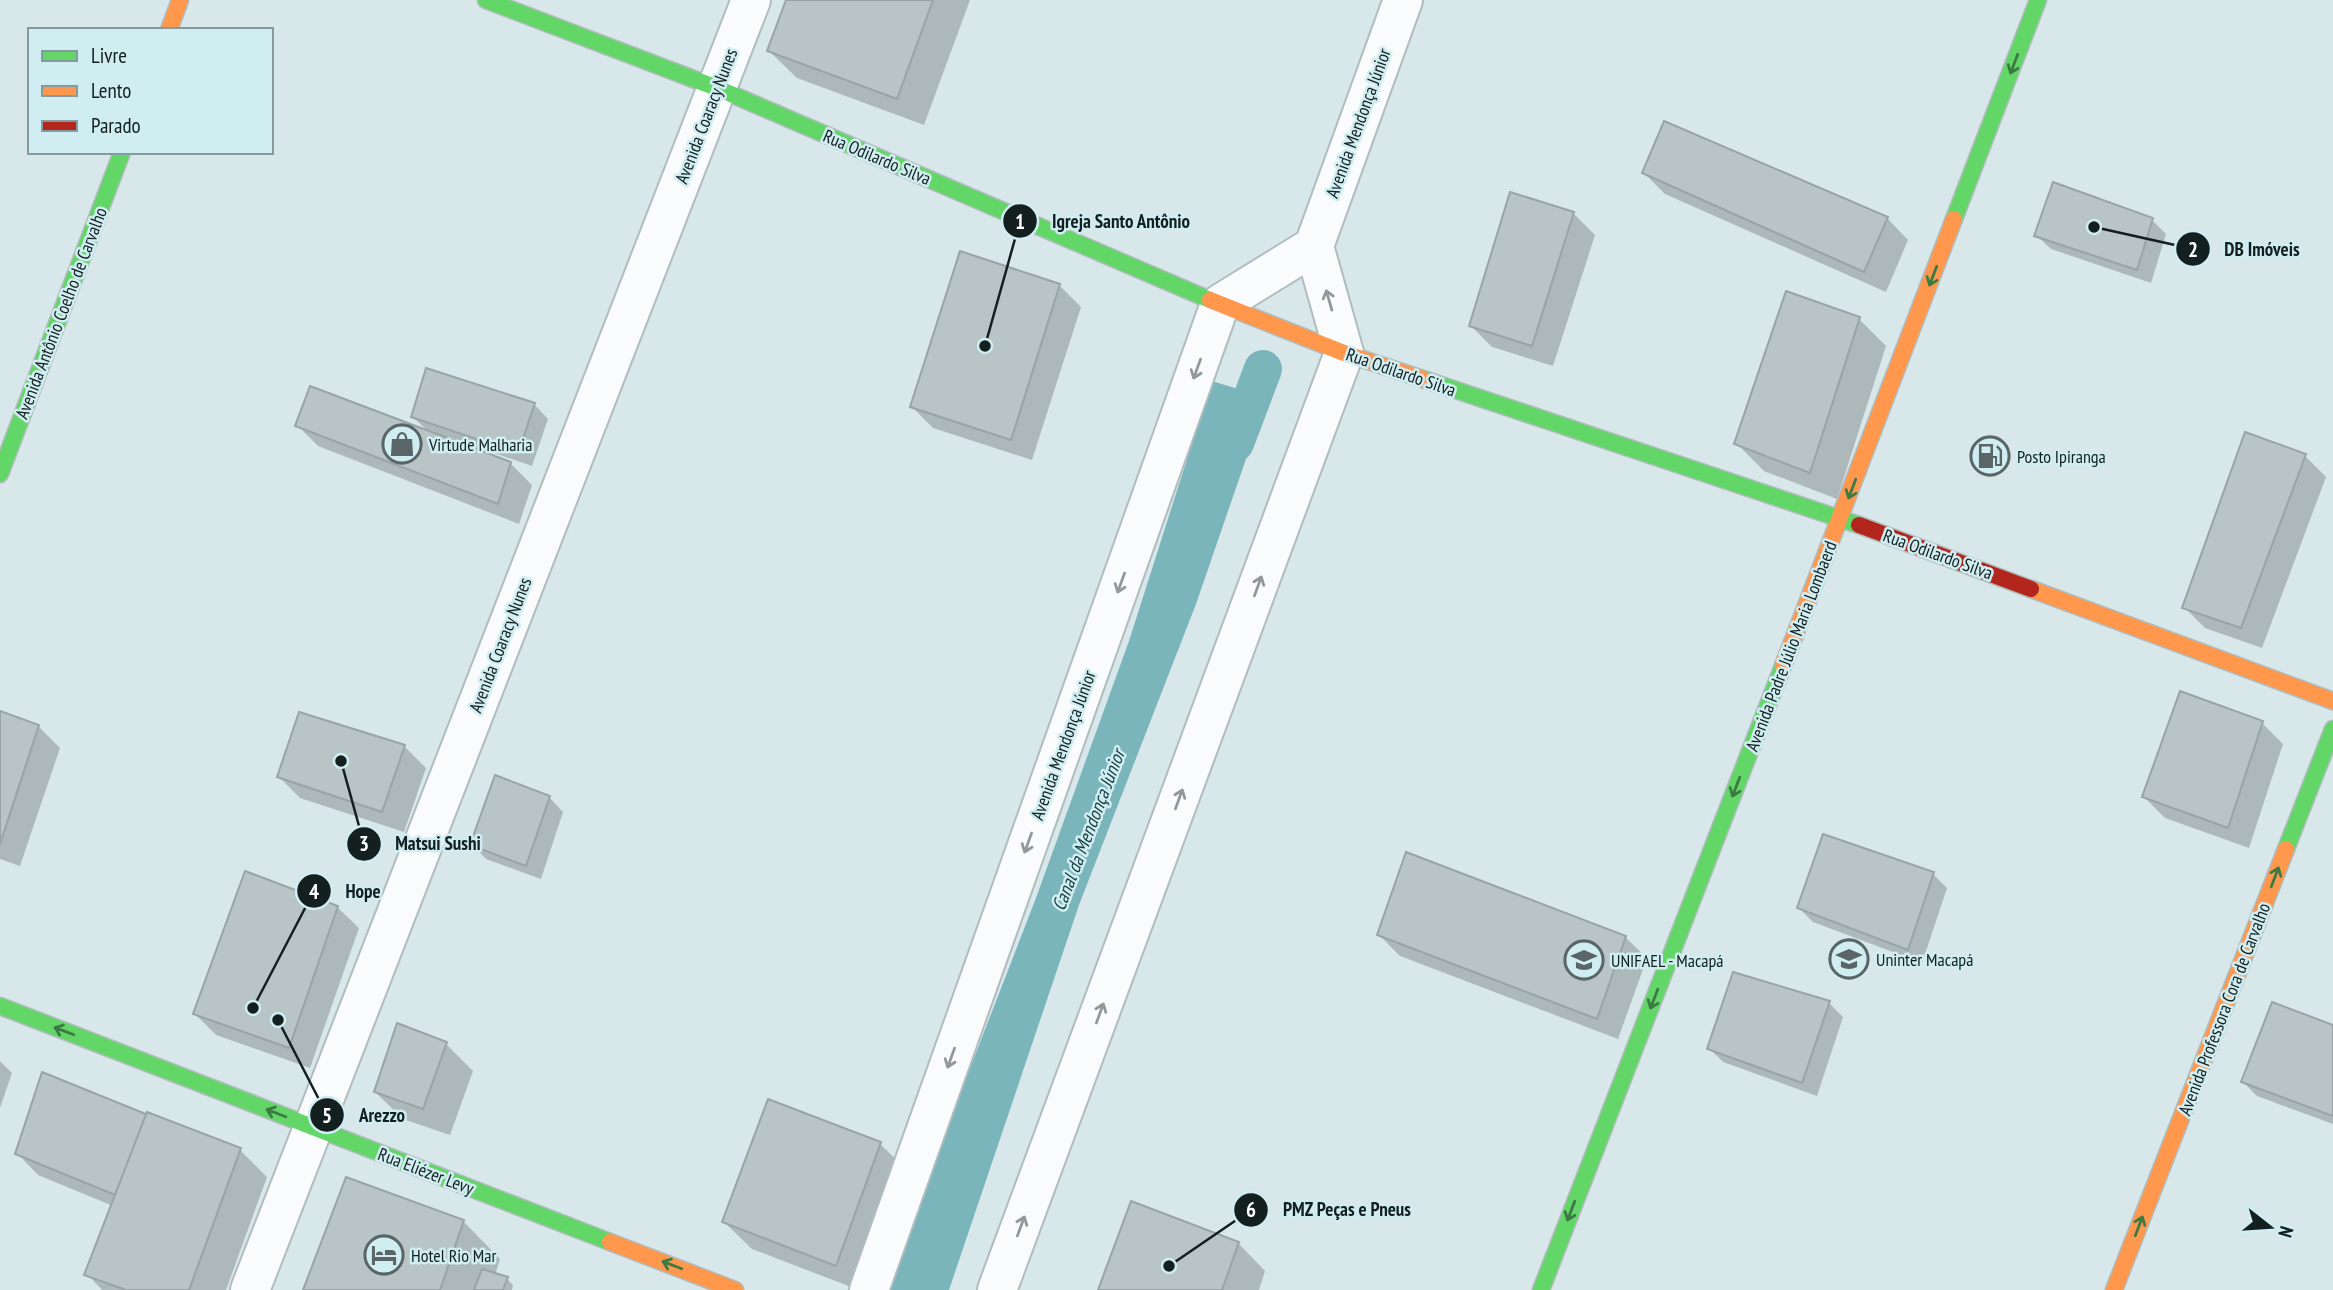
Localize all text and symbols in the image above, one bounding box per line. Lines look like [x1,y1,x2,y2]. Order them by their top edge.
legend [28,28,273,154]
text: Livre [91,42,127,69]
street label: Avenida Coaracy Nunes [670,45,742,187]
street label: Avenida Mendonça Júnior [1320,45,1396,201]
one-way arrow [2006,52,2019,74]
text: Lento [91,77,131,104]
text: Parado [91,112,141,139]
street label: Rua Odilardo Silva [820,124,934,190]
callout: Igreja Santo Antônio [1002,201,1204,241]
street label: Avenida Antônio Coelho de Carvalho [10,204,112,422]
text: 1 [1015,208,1025,235]
text: Igreja Santo Antônio [1052,209,1190,233]
callout: DB Imóveis [2175,229,2313,269]
text: 2 [2188,236,2198,263]
text: DB Imóveis [2224,237,2300,261]
one-way arrow [1925,265,1938,287]
one-way arrow [1321,289,1334,311]
street label: Rua Odilardo Silva [1343,342,1459,402]
one-way arrow [1190,357,1202,379]
shop icon: Virtude Malharia [381,423,423,465]
place label: Virtude Malharia [428,433,532,456]
fuel station icon: Posto Ipiranga [1969,435,2011,477]
place label: Posto Ipiranga [2017,445,2106,468]
one-way arrow [1844,478,1857,499]
street label: Rua Odilardo Silva [1880,524,1996,584]
street label: Avenida Padre Júlio Maria Lombaerd [1740,538,1842,754]
one-way arrow [1113,572,1126,593]
street label: Avenida Coaracy Nunes [464,574,536,716]
one-way arrow [1253,576,1265,597]
street label: Avenida Mendonça Júnior [1025,667,1101,823]
water label: Canal da Mendonça Júnior [1046,744,1131,914]
one-way arrow [1728,776,1741,798]
one-way arrow [1174,789,1186,811]
callout: Matsui Sushi [346,824,495,864]
text: 3 [359,830,369,857]
text: Matsui Sushi [395,831,481,855]
one-way arrow [1021,832,1033,854]
one-way arrow [2270,867,2283,889]
callout: Hope [297,871,395,911]
text: 4 [309,878,319,905]
text: Hope [345,879,381,903]
street label: Avenida Professora Cora de Carvalho [2173,899,2275,1118]
school or university icon: Uninter Macapá [1828,938,1870,980]
school or university icon: UNIFAEL - Macapá [1563,939,1605,981]
place label: Uninter Macapá [1876,948,1973,971]
place label: UNIFAEL - Macapá [1611,949,1724,972]
one-way arrow [1646,988,1659,1010]
one-way arrow [1094,1002,1107,1024]
one-way arrow [54,1024,76,1036]
one-way arrow [944,1046,956,1068]
callout: Arezzo [310,1095,419,1135]
text: 5 [322,1102,332,1129]
text: Arezzo [358,1103,405,1127]
one-way arrow [266,1105,288,1118]
street label: Rua Eliézer Levy [375,1142,477,1200]
callout: PMZ Peças e Pneus [1234,1190,1425,1230]
north arrow [2235,1192,2305,1262]
text: 6 [1246,1196,1256,1223]
text: PMZ Peças e Pneus [1283,1197,1411,1221]
one-way arrow [1564,1200,1577,1222]
one-way arrow [1015,1216,1028,1237]
one-way arrow [2134,1216,2147,1238]
text: N [2273,1224,2299,1240]
hotel icon: Hotel Rio Mar [363,1234,405,1276]
place label: Hotel Rio Mar [411,1244,496,1267]
one-way arrow [661,1258,683,1271]

